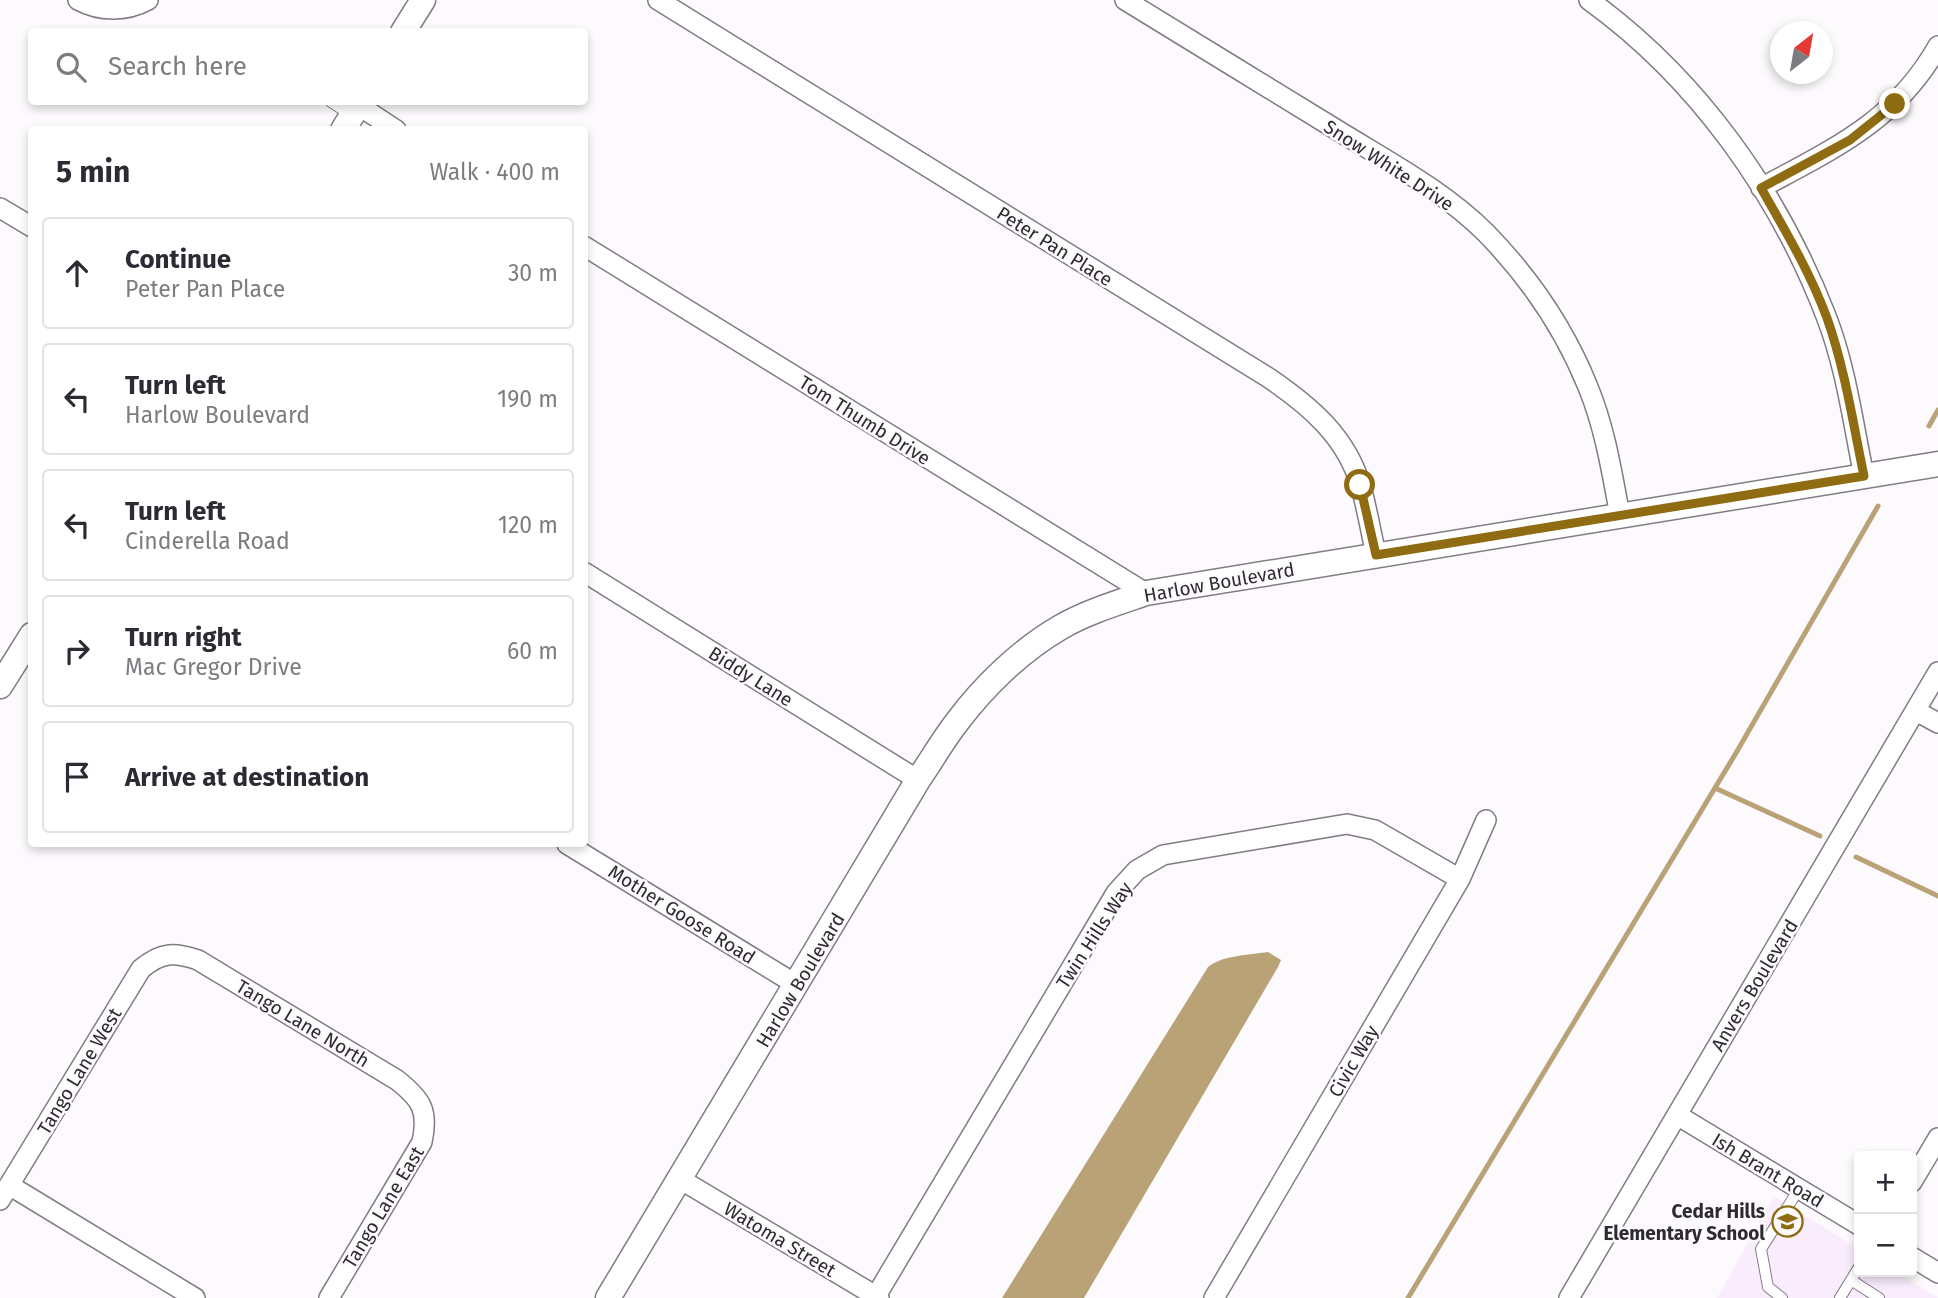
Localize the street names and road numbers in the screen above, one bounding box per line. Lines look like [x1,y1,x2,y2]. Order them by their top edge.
street label: Snow White Drive [1320,115,1458,216]
street label: Peter Pan Place [993,202,1117,291]
street label: Tom Thumb Drive [795,371,935,470]
street label: Harlow Boulevard [1142,558,1296,607]
street label: Biddy Lane [704,641,797,711]
street label: Mother Goose Road [604,860,759,969]
street label: Twin Hills Way [1051,877,1138,993]
street label: Harlow Boulevard [751,909,850,1052]
street label: Anvers Boulevard [1706,915,1803,1055]
street label: Tango Lane North [232,975,374,1072]
street label: Tango Lane West [33,1004,126,1139]
street label: Civic Way [1324,1021,1384,1101]
street label: Ish Brant Road [1708,1128,1828,1213]
street label: Tango Lane East [338,1142,429,1272]
street label: Watoma Street [720,1197,840,1282]

